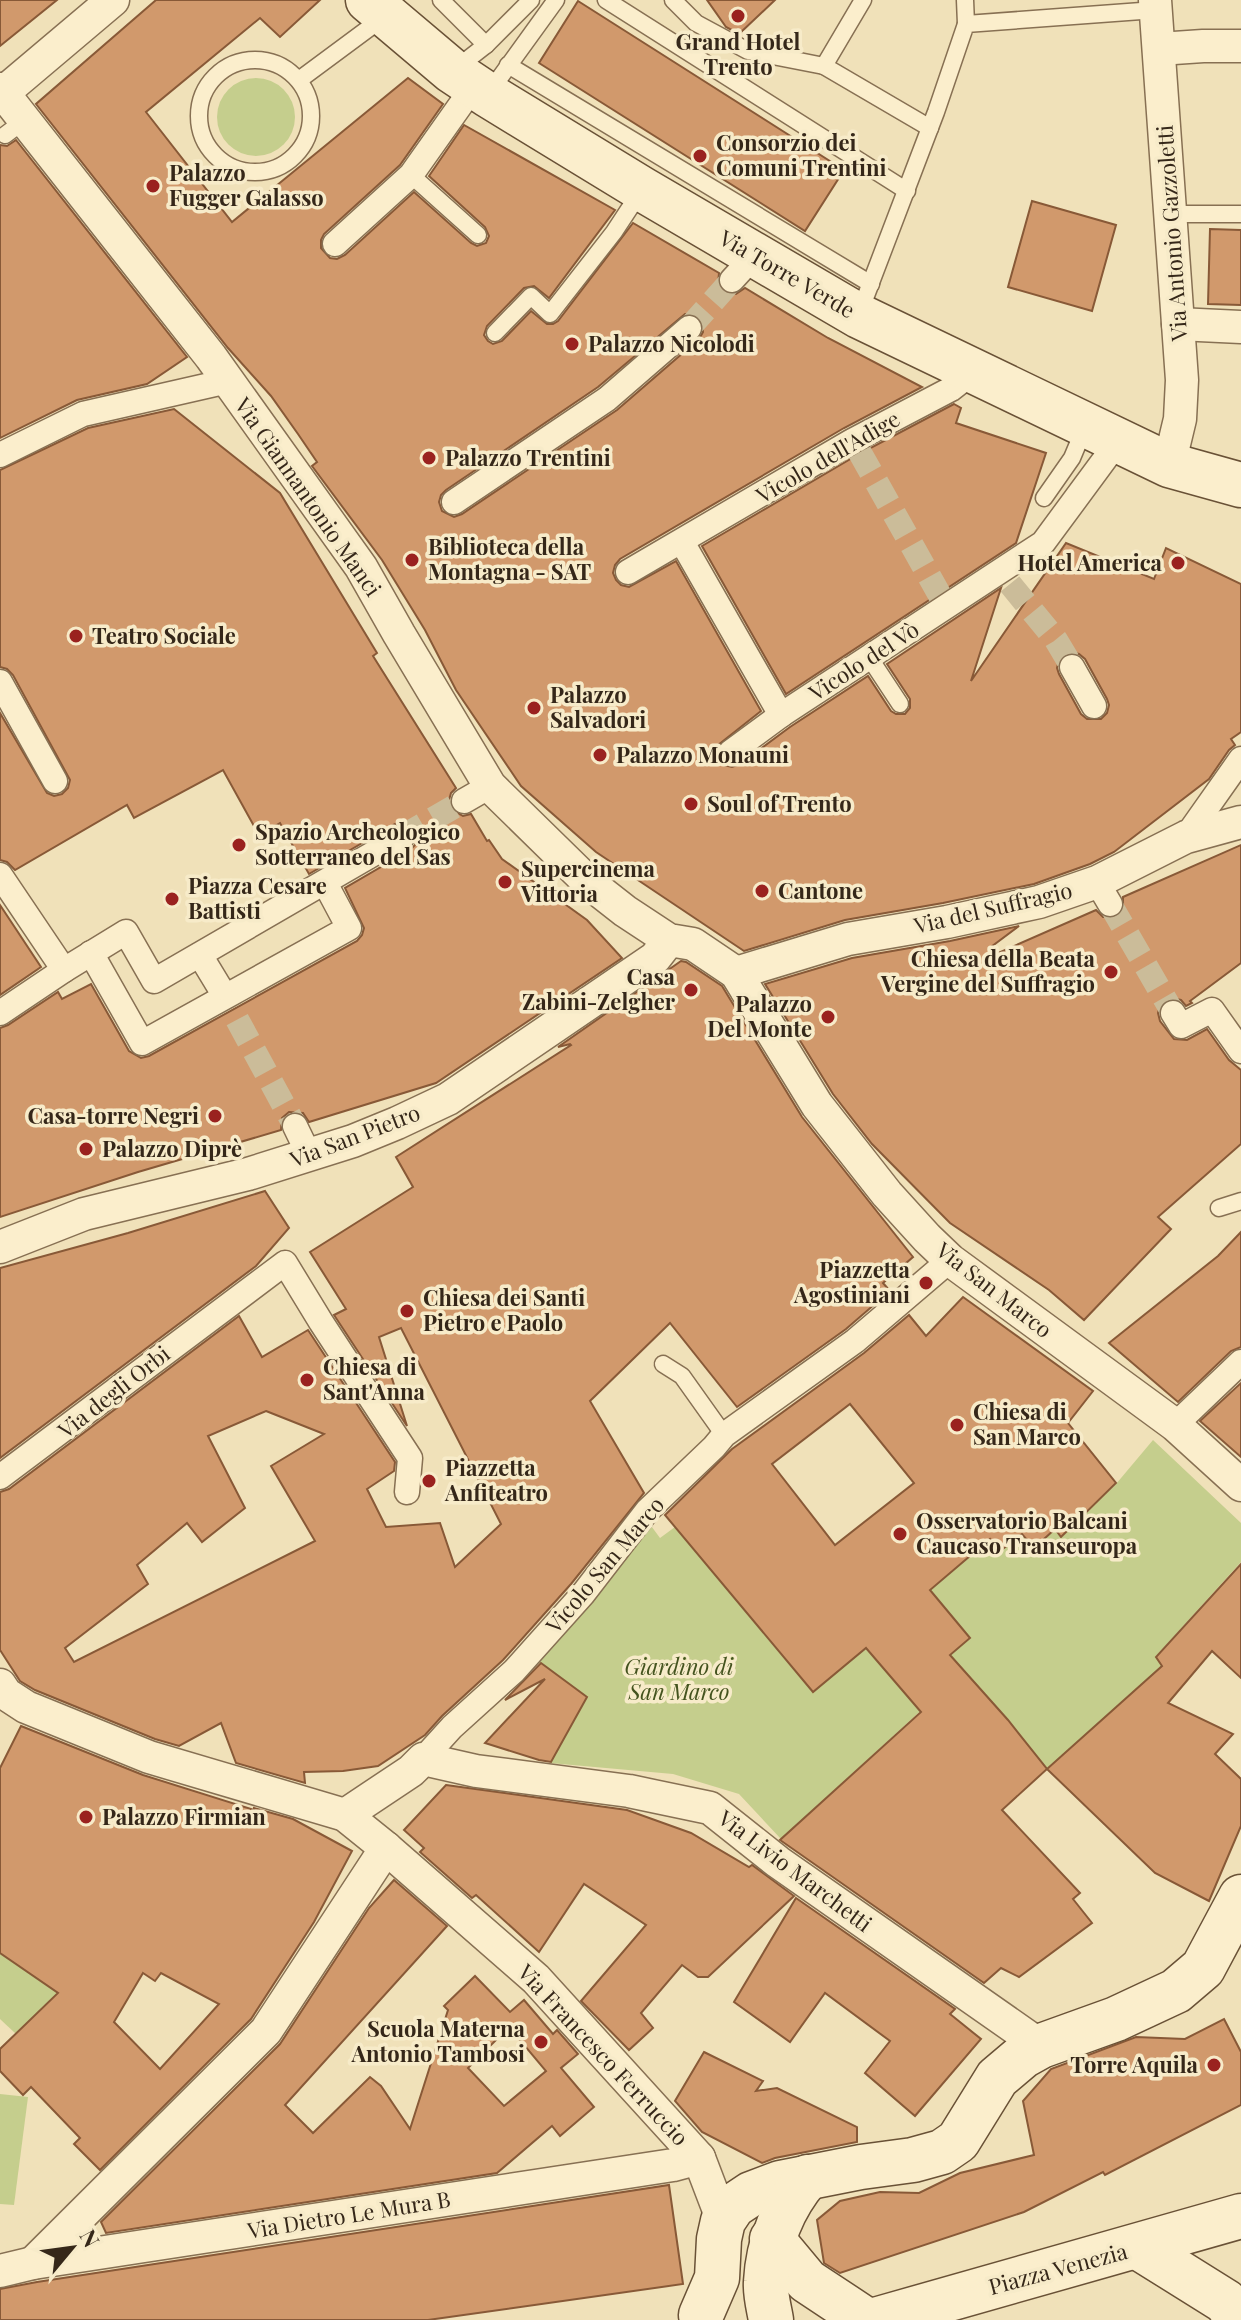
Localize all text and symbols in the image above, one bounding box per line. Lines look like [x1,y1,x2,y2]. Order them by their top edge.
marker: Grand Hotel Trento [729,7,747,25]
place label: Grand Hotel Trento [676,26,801,81]
street label: Via Antonio Gazzoletti [1148,124,1194,343]
place label: Consorzio dei Comuni Trentini [716,127,887,182]
marker: Consorzio dei Comuni Trentini [691,147,709,165]
place label: Palazzo Fugger Galasso [169,157,324,212]
marker: Palazzo Fugger Galasso [144,177,162,195]
street label: Via Torre Verde [713,222,861,324]
place label: Palazzo Nicolodi [588,328,755,358]
marker: Palazzo Nicolodi [563,335,581,353]
street label: Via Giannantonio Manci [228,390,389,602]
street label: Vicolo dell'Adige [749,403,905,510]
place label: Palazzo Trentini [445,442,611,472]
marker: Palazzo Trentini [420,449,438,467]
place label: Biblioteca della Montagna - SAT [428,531,592,586]
place label: Hotel America [1017,547,1163,577]
marker: Biblioteca della Montagna - SAT [403,551,421,569]
marker: Hotel America [1169,554,1187,572]
street label: Vicolo del Vò [802,613,924,707]
place label: Teatro Sociale [92,620,236,650]
marker: Teatro Sociale [67,627,85,645]
place label: Palazzo Salvadori [550,679,646,734]
marker: Palazzo Salvadori [525,699,543,717]
place label: Palazzo Monauni [616,739,789,769]
marker: Palazzo Monauni [591,746,609,764]
place label: Soul of Trento [707,788,852,818]
marker: Soul of Trento [682,795,700,813]
place label: Spazio Archeologico Sotterraneo del Sas [255,816,460,871]
marker: Spazio Archeologico Sotterraneo del Sas [230,836,248,854]
place label: Supercinema Vittoria [520,853,656,908]
place label: Piazza Cesare Battisti [188,870,327,925]
marker: Supercinema Vittoria [496,873,514,891]
street label: Via del Suffragio [910,874,1075,940]
place label: Cantone [778,875,863,905]
marker: Cantone [753,882,771,900]
marker: Piazza Cesare Battisti [163,890,181,908]
place label: Chiesa della Beata Vergine del Suffragio [880,943,1096,998]
place label: Casa Zabini-Zelgher [522,961,676,1016]
marker: Chiesa della Beata Vergine del Suffragio [1102,963,1120,981]
marker: Casa Zabini-Zelgher [682,981,700,999]
place label: Palazzo Del Monte [707,988,812,1043]
marker: Palazzo Del Monte [819,1008,837,1026]
street label: Via San Pietro [284,1097,424,1174]
place label: Casa-torre Negri [28,1100,199,1130]
marker: Casa-torre Negri [206,1107,224,1125]
place label: Palazzo Diprè [102,1133,242,1163]
marker: Palazzo Diprè [77,1140,95,1158]
street label: Via San Marco [930,1234,1059,1344]
place label: Piazzetta Agostiniani [793,1254,911,1309]
marker: Piazzetta Agostiniani [917,1274,935,1292]
place label: Chiesa dei Santi Pietro e Paolo [423,1282,585,1337]
marker: Chiesa dei Santi Pietro e Paolo [398,1302,416,1320]
street label: Via degli Orbi [51,1338,175,1445]
place label: Chiesa di Sant'Anna [323,1351,425,1406]
marker: Chiesa di Sant'Anna [298,1371,316,1389]
place label: Chiesa di San Marco [973,1396,1081,1451]
marker: Chiesa di San Marco [948,1416,966,1434]
place label: Piazzetta Anfiteatro [444,1452,548,1507]
marker: Piazzetta Anfiteatro [420,1472,438,1490]
street label: Vicolo San Marco [538,1490,670,1640]
place label: Osservatorio Balcani Caucaso Transeuropa [916,1505,1138,1560]
marker: Osservatorio Balcani Caucaso Transeuropa [891,1525,909,1543]
park label: Giardino di San Marco [625,1651,734,1706]
place label: Palazzo Firmian [102,1801,266,1831]
street label: Via Livio Marchetti [712,1802,879,1938]
marker: Palazzo Firmian [77,1808,95,1826]
street label: Via Francesco Ferruccio [511,1957,696,2151]
place label: Scuola Materna Antonio Tambosi [350,2013,526,2068]
marker: Scuola Materna Antonio Tambosi [532,2033,550,2051]
place label: Torre Aquila [1070,2049,1199,2079]
marker: Torre Aquila [1205,2056,1223,2074]
street label: Via Dietro Le Mura B [244,2183,452,2245]
north arrow [32,2208,112,2288]
text: N [73,2224,107,2252]
street label: Piazza Venezia [985,2235,1130,2301]

